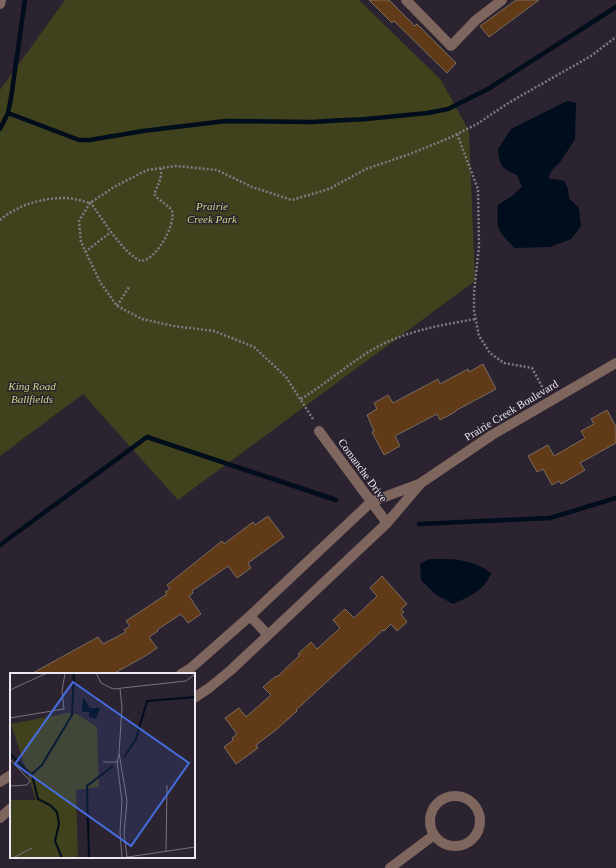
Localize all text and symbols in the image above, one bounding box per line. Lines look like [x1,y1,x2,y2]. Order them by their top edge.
park label: Prairie Creek Park [187,200,238,225]
street label: Prairie Creek Boulevard [462,377,560,443]
park label: King Road Ballfields [7,380,56,405]
street label: Comanche Drive [336,436,390,504]
inset map [10,673,195,858]

